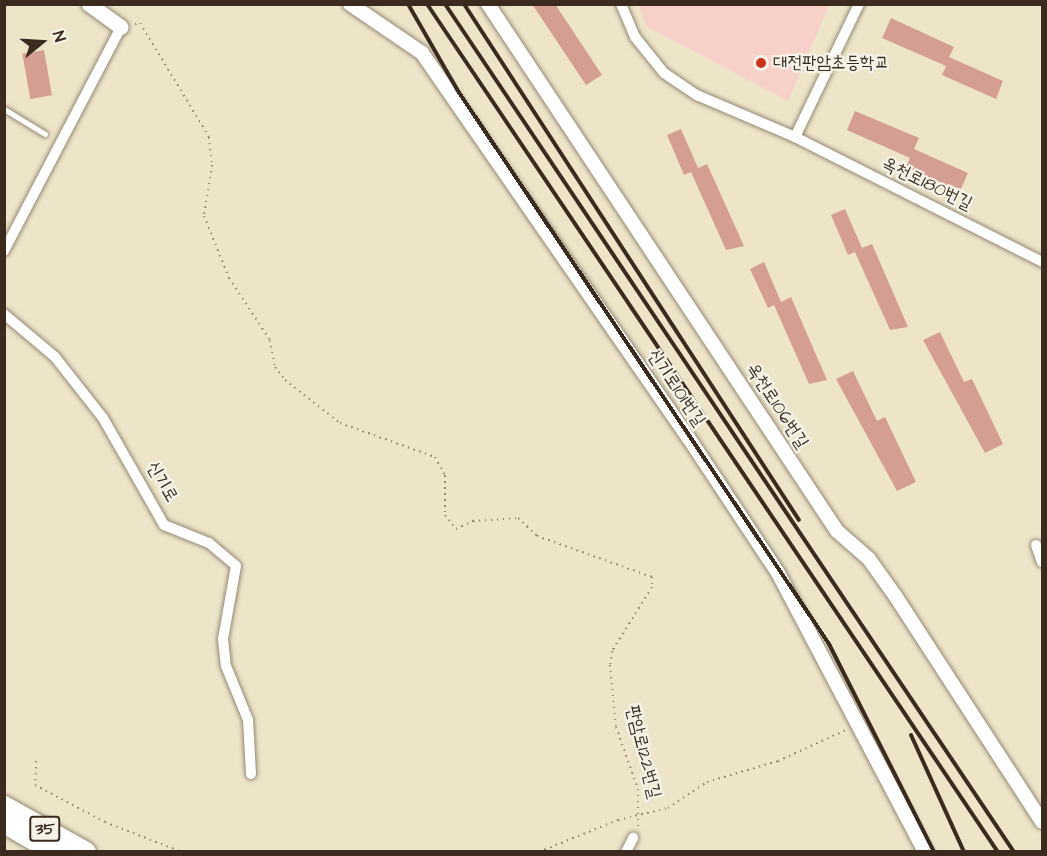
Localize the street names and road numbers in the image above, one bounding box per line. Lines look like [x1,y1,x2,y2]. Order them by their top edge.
street label: 옥천로180번길 [878,153,976,215]
street label: 신기로101번길 [642,345,710,431]
street label: 옥천로106번길 [741,359,813,453]
street label: 신기로 [142,458,182,506]
street label: 판암로122번길 [621,703,665,801]
road number: 35 [28,816,62,842]

